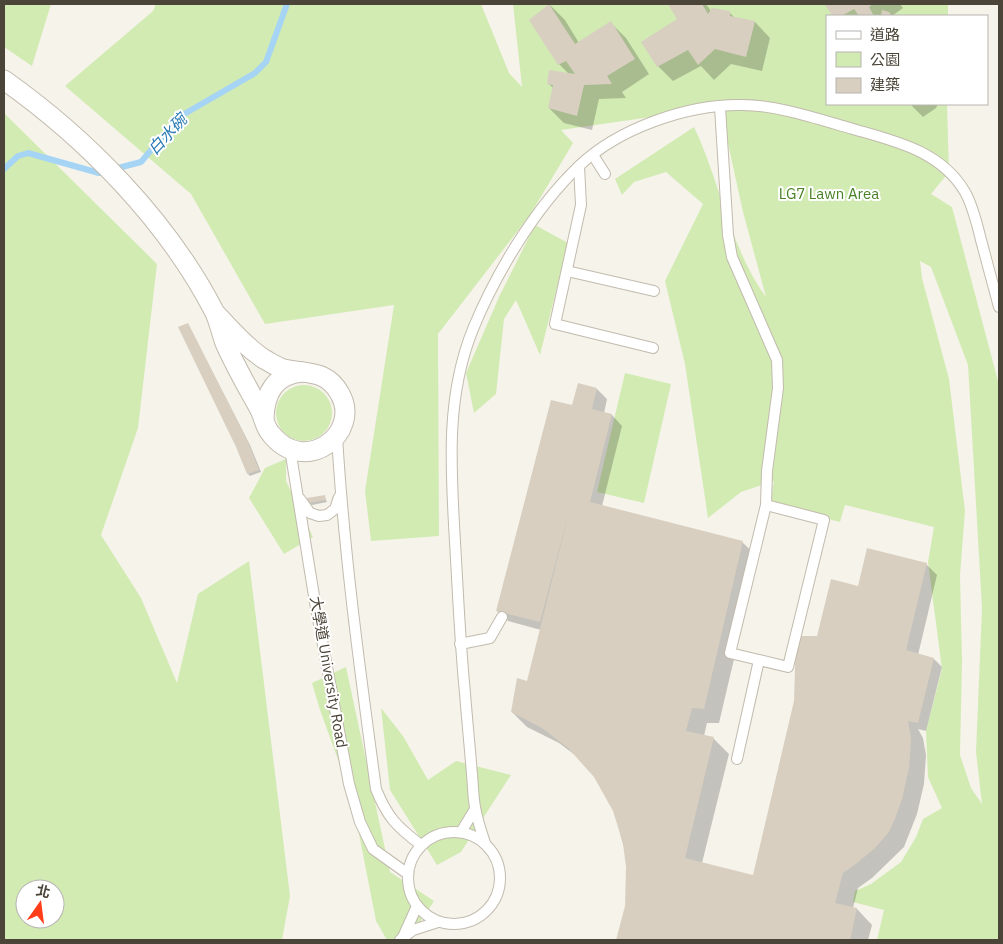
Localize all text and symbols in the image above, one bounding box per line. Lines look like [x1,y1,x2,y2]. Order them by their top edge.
legend [826,15,988,105]
text: 道路 [870,25,900,44]
text: 公園 [870,50,900,69]
text: 建築 [870,75,900,94]
water label: 白水碗 [143,107,193,158]
park label: LG7 Lawn Area [779,184,879,203]
street label: 大學道 University Road [306,595,352,749]
north arrow [15,879,65,929]
text: 北 [34,881,52,902]

